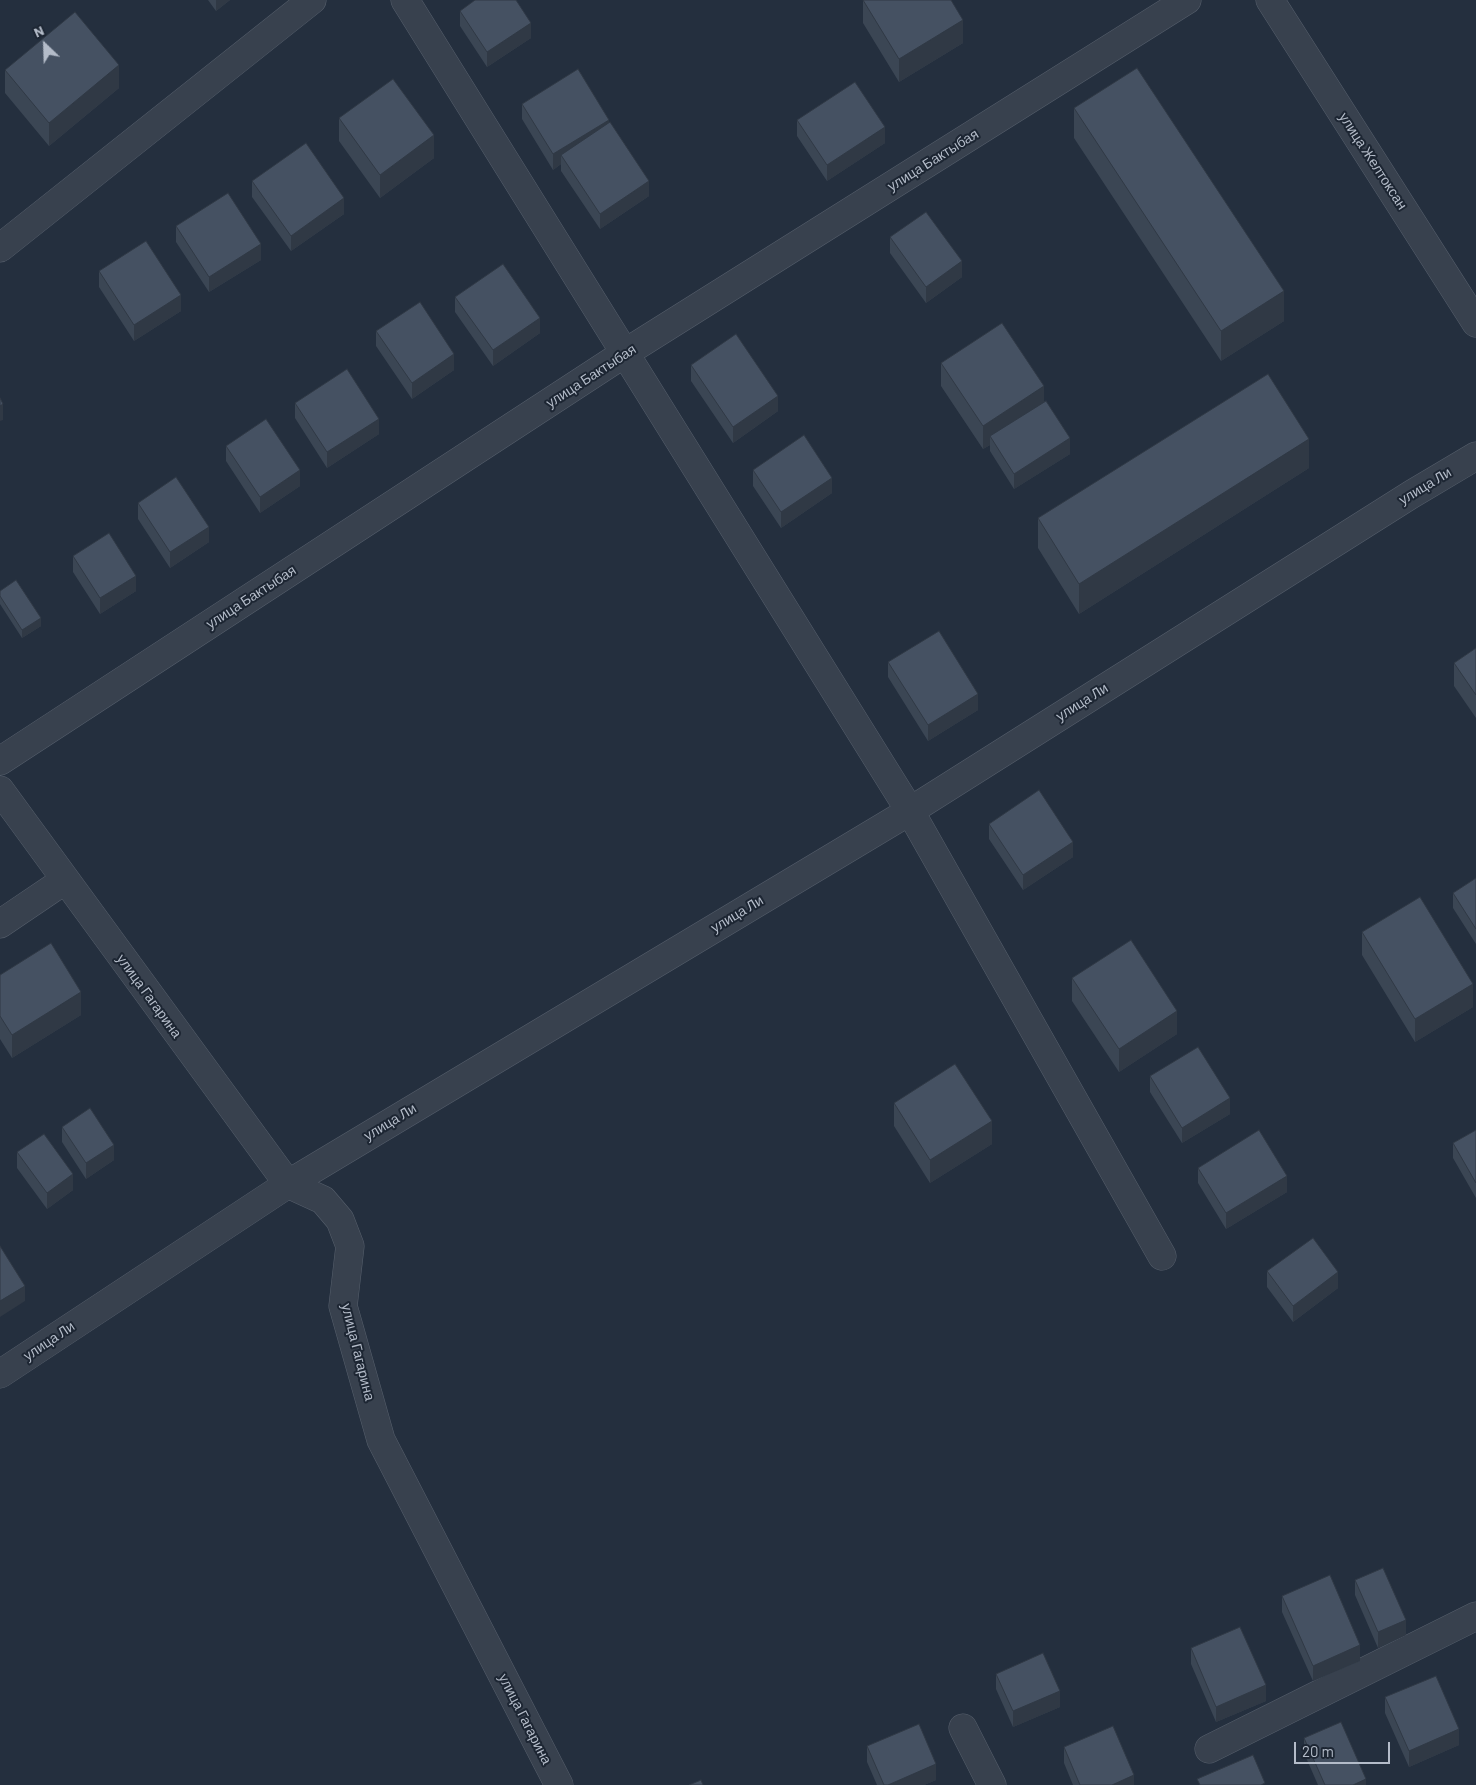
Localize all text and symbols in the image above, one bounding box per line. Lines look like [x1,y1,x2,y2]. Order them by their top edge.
north arrow [20,20,70,70]
text: N [31,21,46,40]
street label: улица Желтоксан [1335,109,1411,213]
street label: улица Бактыбая [884,125,982,195]
street label: улица Бактыбая [543,341,639,411]
street label: улица Ли [1396,464,1454,508]
street label: улица Бактыбая [203,562,299,632]
street label: улица Ли [1053,679,1111,725]
street label: улица Ли [708,892,766,936]
street label: улица Гагарина [113,951,185,1041]
street label: улица Ли [361,1100,419,1144]
street label: улица Гагарина [338,1302,378,1402]
street label: улица Ли [20,1318,78,1364]
street label: улица Гагарина [495,1671,555,1767]
scale bar [1296,1732,1392,1764]
text: 20 m [1302,1742,1334,1760]

